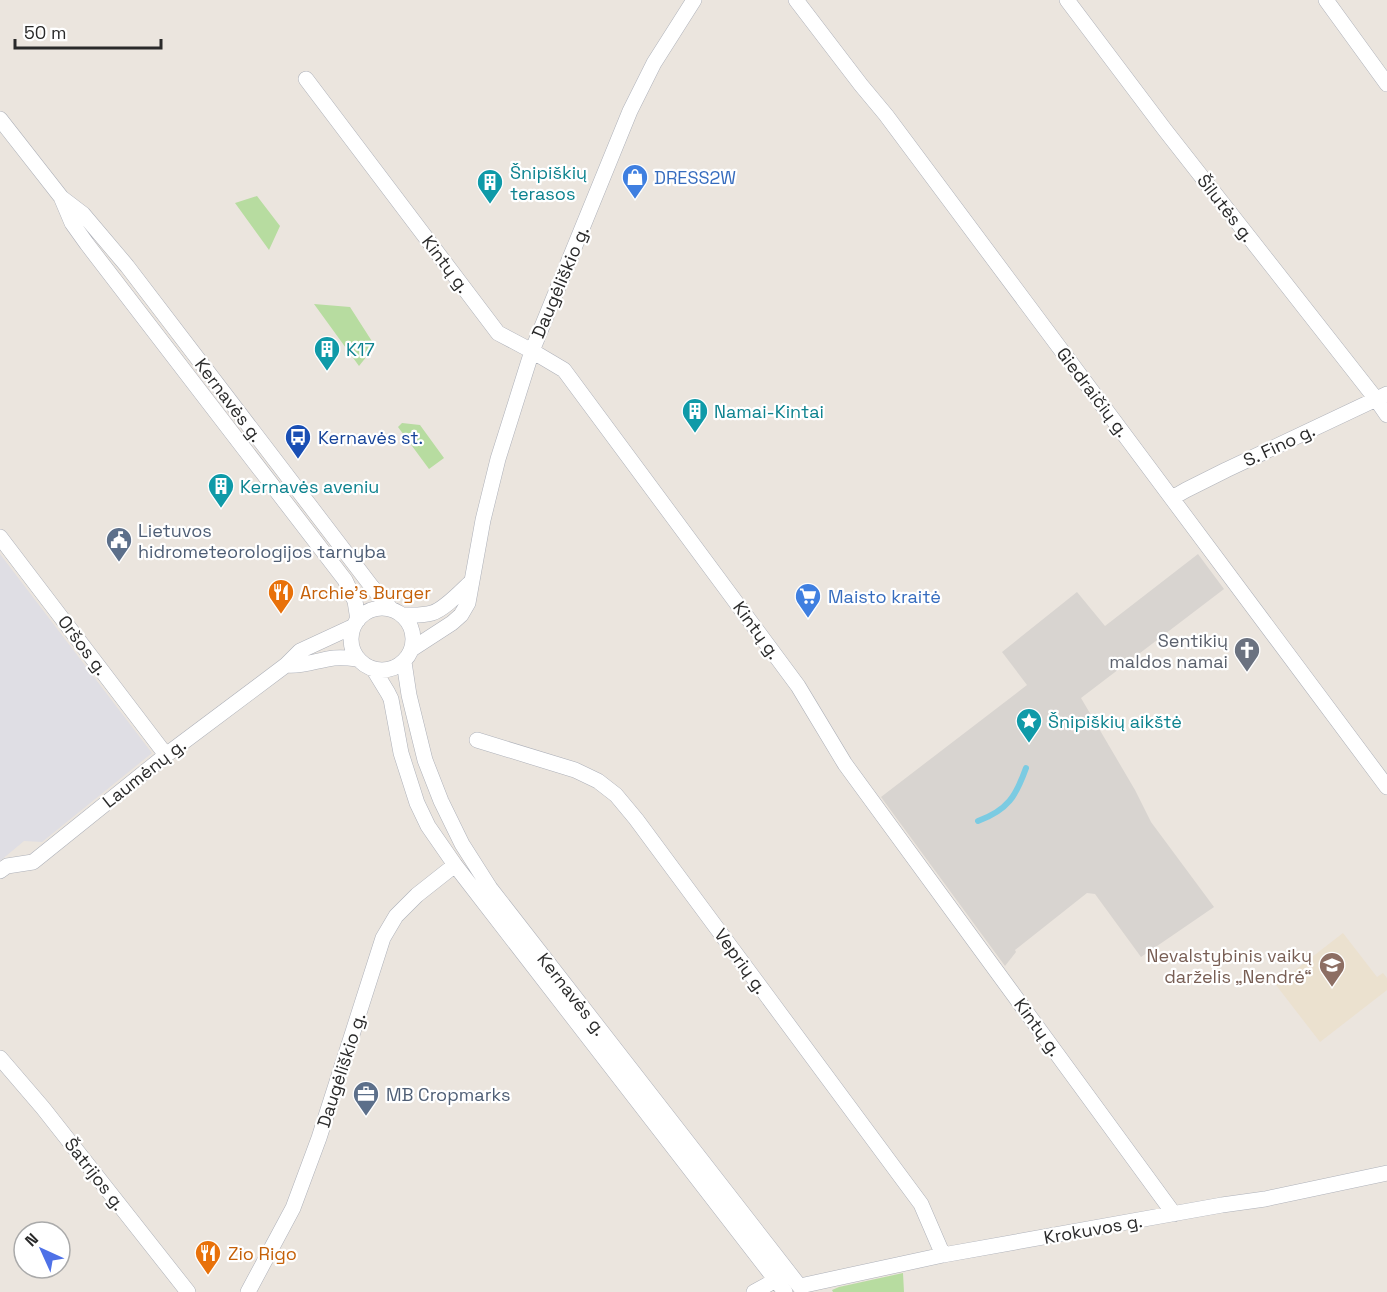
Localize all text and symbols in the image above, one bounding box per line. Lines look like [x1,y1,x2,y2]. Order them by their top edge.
scale bar [15,12,160,50]
text: 50 m [24,21,66,44]
place label: Šnipiškių terasos [510,161,587,205]
shop icon: DRESS2W [620,162,650,200]
place label: DRESS2W [654,166,736,189]
building icon: Šnipiškių terasos [475,167,505,205]
street label: Šilutės g. [1192,170,1260,246]
street label: Daugėliškio g. [526,222,594,342]
street label: Kintų g. [417,231,475,297]
building icon: K17 [312,334,342,372]
place label: K17 [346,338,375,361]
street label: Giedraičių g. [1052,342,1134,442]
street label: Kernavės g. [190,353,268,447]
building icon: Namai-Kintai [680,396,710,434]
place label: Namai-Kintai [714,400,824,423]
street label: S. Fino g. [1239,418,1319,472]
bus stop icon: Kernavės st. [283,422,313,460]
place label: Kernavės st. [318,426,423,449]
building icon: Kernavės aveniu [206,471,236,509]
place label: Kernavės aveniu [240,475,379,498]
place label: Lietuvos hidrometeorologijos tarnyba [138,519,386,563]
public building icon: Lietuvos hidrometeorologijos tarnyba [104,525,134,563]
restaurant icon: Archie's Burger [266,577,296,615]
place label: Archie's Burger [300,581,431,604]
supermarket icon: Maisto kraitė [793,581,823,619]
place label: Maisto kraitė [828,585,941,608]
street label: Kintų g. [728,596,786,664]
street label: Oršos g. [53,610,113,680]
place label: Sentikių maldos namai [1109,629,1228,673]
church icon: Sentikių maldos namai [1232,635,1262,673]
place icon: Šnipiškių aikštė [1014,706,1044,744]
place label: Šnipiškių aikštė [1048,710,1182,733]
street label: Laumėnų g. [98,733,190,813]
street label: Veprių g. [709,924,773,998]
place label: Nevalstybinis vaikų darželis „Nendrė“ [1147,944,1312,988]
street label: Kernavės g. [532,948,612,1040]
school or university icon: Nevalstybinis vaikų darželis „Nendrė“ [1317,950,1347,988]
street label: Kintų g. [1009,993,1067,1061]
street label: Daugėliškio g. [312,1010,370,1130]
office icon: MB Cropmarks [351,1079,381,1117]
place label: MB Cropmarks [386,1083,510,1106]
street label: Šatrijos g. [59,1133,131,1215]
street label: Krokuvos g. [1042,1209,1144,1249]
north arrow [12,1220,72,1280]
text: N [21,1229,43,1251]
restaurant icon: Zio Rigo [193,1238,223,1276]
place label: Zio Rigo [228,1242,297,1265]

